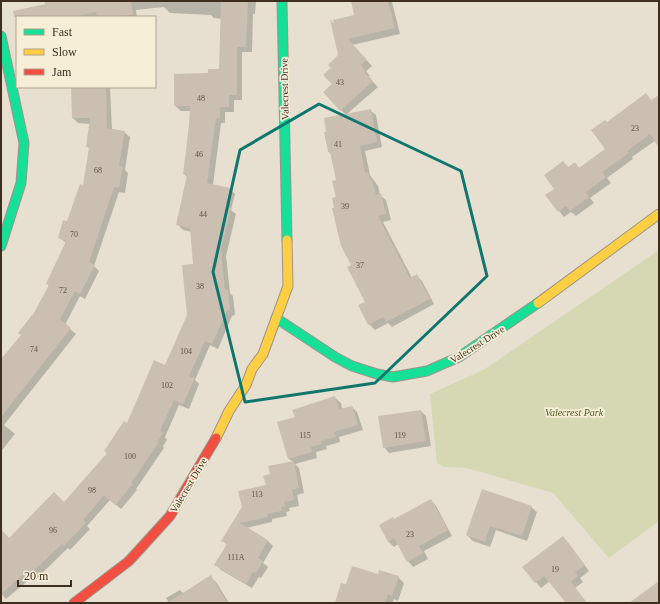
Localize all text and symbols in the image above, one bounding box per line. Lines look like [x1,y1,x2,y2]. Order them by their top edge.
legend [16,16,156,88]
text: Fast [52,25,73,39]
text: Slow [52,45,77,59]
street label: Valecrest Drive [278,57,291,120]
text: Jam [52,65,72,79]
house number: 43 [336,78,344,87]
house number: 48 [197,94,205,103]
house number: 23 [631,124,639,133]
house number: 41 [334,140,342,149]
house number: 46 [195,150,203,159]
house number: 68 [94,166,102,175]
house number: 39 [341,202,349,211]
house number: 44 [199,210,207,219]
house number: 70 [70,230,78,239]
house number: 37 [356,261,364,270]
house number: 38 [196,282,204,291]
house number: 72 [59,286,67,295]
street label: Valecrest Drive [448,323,507,365]
house number: 74 [30,345,38,354]
house number: 104 [180,347,192,356]
house number: 102 [161,381,173,390]
park label: Valecrest Park [545,407,604,418]
house number: 115 [299,431,311,440]
house number: 119 [394,431,406,440]
house number: 100 [124,452,136,461]
street label: Valecrest Drive [168,455,209,515]
house number: 98 [88,486,96,495]
house number: 113 [251,490,263,499]
house number: 96 [49,526,57,535]
house number: 23 [406,530,414,539]
house number: 111A [227,553,245,562]
scale bar [18,562,71,588]
house number: 19 [551,565,559,574]
text: 20 m [24,569,49,583]

